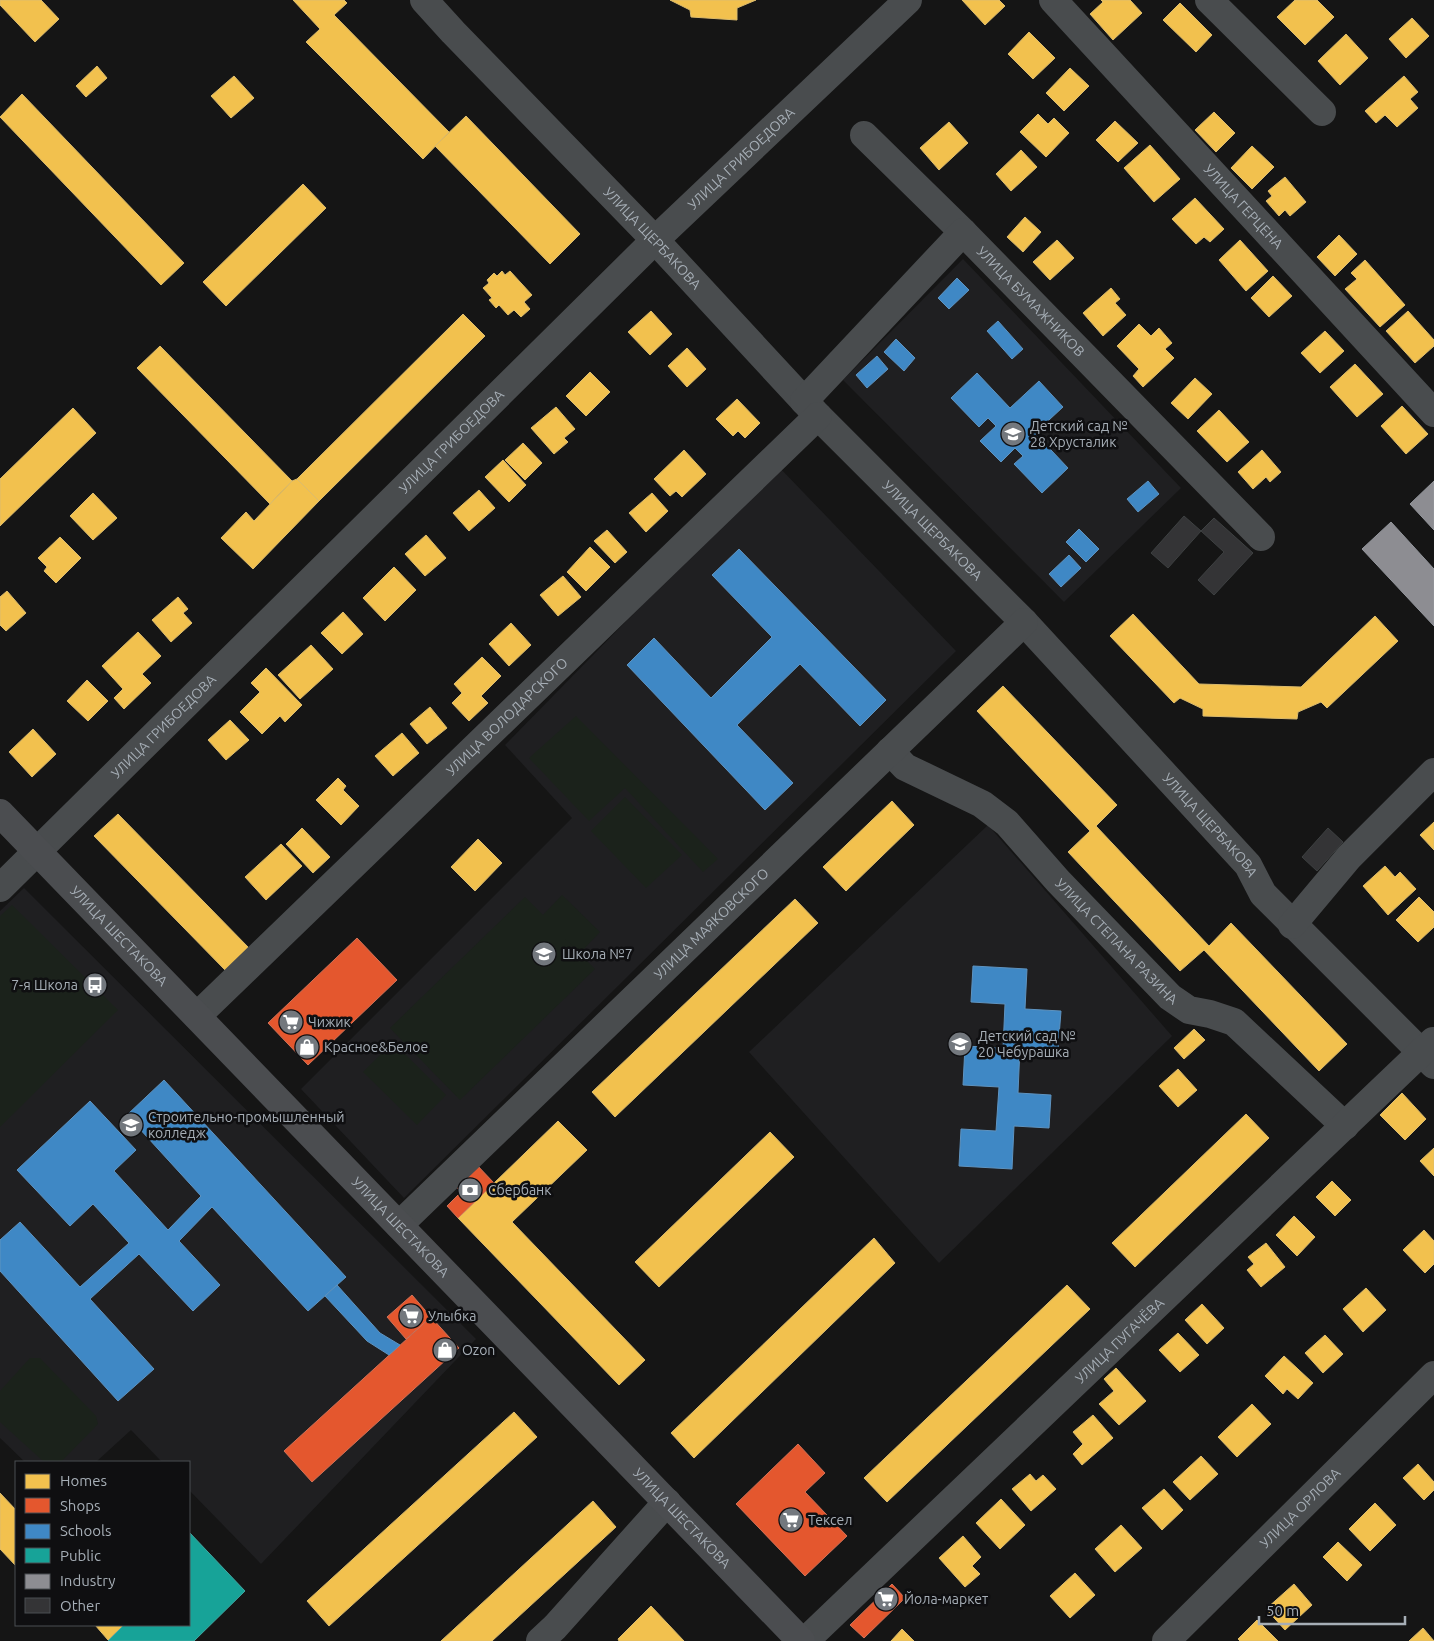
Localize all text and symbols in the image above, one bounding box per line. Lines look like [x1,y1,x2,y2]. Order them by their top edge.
street label: УЛИЦА ГРИБОЕДОВА [685,104,798,213]
street label: УЛИЦА ГЕРЦЕНА [1201,161,1286,252]
street label: УЛИЦА ЩЕРБАКОВА [600,184,704,292]
street label: УЛИЦА БУМАЖНИКОВ [974,243,1088,360]
street label: УЛИЦА ГРИБОЕДОВА [396,386,507,497]
place label: Детский сад № 28 Хрусталик [1030,418,1128,450]
school or university icon: Детский сад № 28 Хрусталик [1000,421,1026,447]
street label: УЛИЦА ЩЕРБАКОВА [879,477,986,584]
street label: УЛИЦА ВОЛОДАРСКОГО [443,654,571,779]
street label: УЛИЦА ГРИБОЕДОВА [108,671,219,781]
street label: УЛИЦА ЩЕРБАКОВА [1159,770,1261,880]
street label: УЛИЦА МАЯКОВСКОГО [651,865,772,982]
street label: УЛИЦА СТЕПАНА РАЗИНА [1052,875,1180,1008]
street label: УЛИЦА ШЕСТАКОВА [67,883,171,989]
school or university icon: Школа №7 [531,941,557,967]
place label: Школа №7 [562,946,633,962]
bus stop icon: 7-я Школа [82,972,108,998]
place label: 7-я Школа [11,977,78,993]
supermarket icon: Чижик [278,1009,304,1035]
place label: Чижик [308,1014,351,1030]
place label: Детский сад № 20 Чебурашка [978,1028,1076,1060]
school or university icon: Детский сад № 20 Чебурашка [947,1031,973,1057]
shop icon: Красное&Белое [294,1034,320,1060]
place label: Красное&Белое [324,1039,428,1055]
place label: Строительно-промышленный колледж [148,1109,345,1141]
school or university icon: Строительно-промышленный колледж [118,1112,144,1138]
street label: УЛИЦА ШЕСТАКОВА [349,1174,452,1280]
bank icon: Сбербанк [457,1177,483,1203]
place label: Сбербанк [488,1182,551,1198]
street label: УЛИЦА ПУГАЧЁВА [1072,1295,1167,1386]
supermarket icon: Улыбка [398,1303,424,1329]
place label: Улыбка [428,1308,476,1324]
shop icon: Ozon [432,1337,458,1363]
place label: Ozon [462,1342,495,1358]
legend [15,1461,190,1626]
street label: УЛИЦА ШЕСТАКОВА [630,1465,734,1571]
street label: УЛИЦА ОРЛОВА [1257,1465,1344,1551]
text: Homes [60,1472,107,1489]
text: Shops [60,1497,101,1514]
supermarket icon: Тексел [778,1507,804,1533]
place label: Тексел [808,1512,852,1528]
text: Schools [60,1522,111,1539]
text: Public [60,1547,101,1564]
text: Industry [60,1572,115,1589]
supermarket icon: Йола-маркет [873,1586,899,1612]
place label: Йола-маркет [904,1590,988,1607]
scale bar [1259,1594,1405,1626]
text: Other [60,1597,100,1614]
text: 50 m [1266,1602,1299,1619]

